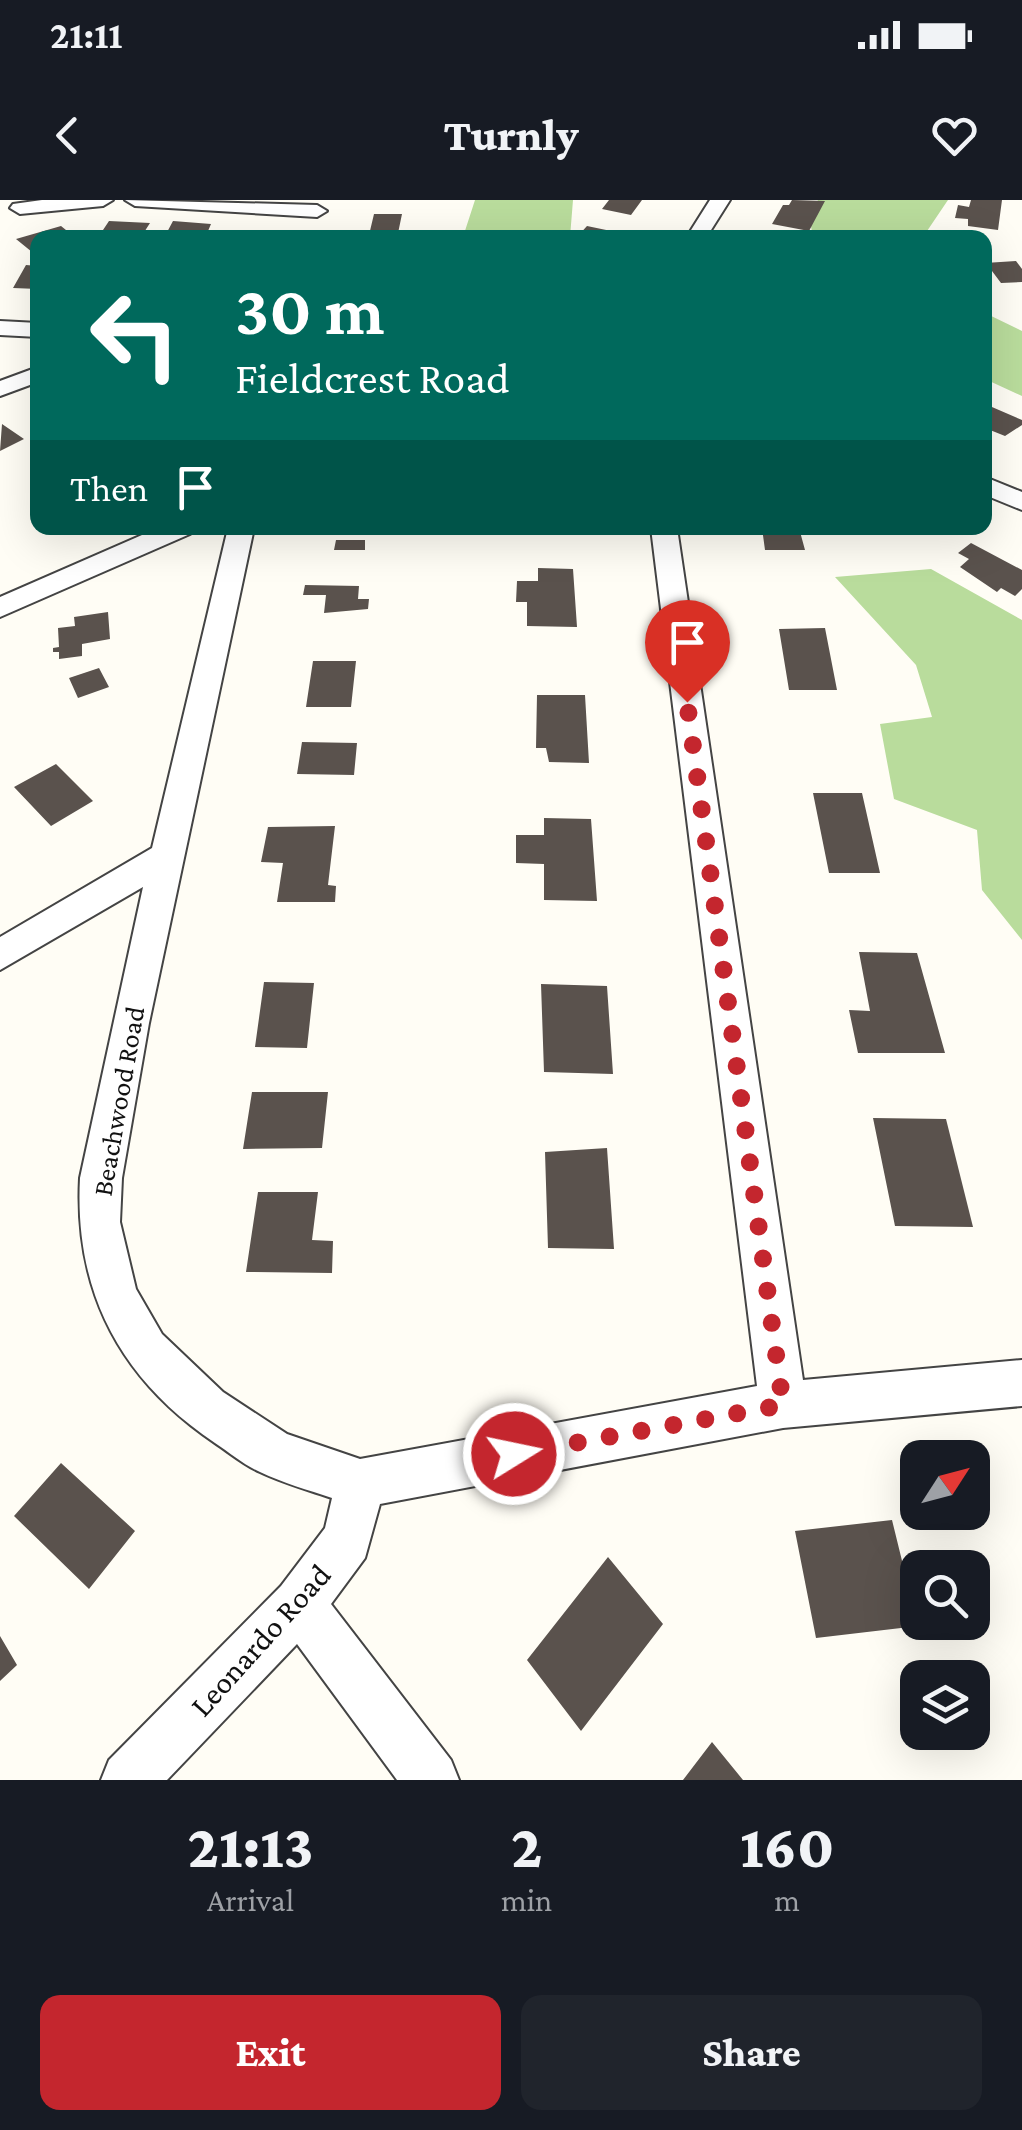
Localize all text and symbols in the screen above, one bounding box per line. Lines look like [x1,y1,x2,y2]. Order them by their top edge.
text: 21:11 [50,14,123,56]
icon: back [40,108,95,163]
icon: heart [927,108,982,163]
text: Turnly [443,110,579,160]
icon: left [70,270,200,400]
text: 30 m [235,271,384,349]
text: Fieldcrest Road [235,353,510,403]
icon: arrive [168,460,223,515]
text: Then [70,467,148,509]
pin [645,600,730,703]
icon: arrive [660,615,715,670]
street label: Beachwood Road [87,1004,150,1198]
position arrow [462,1402,566,1506]
north arrow [900,1440,990,1530]
map controls [900,1440,990,1750]
button: search [900,1550,990,1640]
street label: Leonardo Road [182,1556,338,1723]
button: layers [900,1660,990,1750]
text: 21:13 [188,1813,313,1880]
text: 2 [511,1813,542,1880]
text: 160 [740,1813,834,1880]
text: Arrival [207,1882,294,1918]
text: min [501,1882,552,1918]
text: m [774,1882,800,1918]
button: Exit [40,1995,501,2110]
button: Share [521,1995,982,2110]

